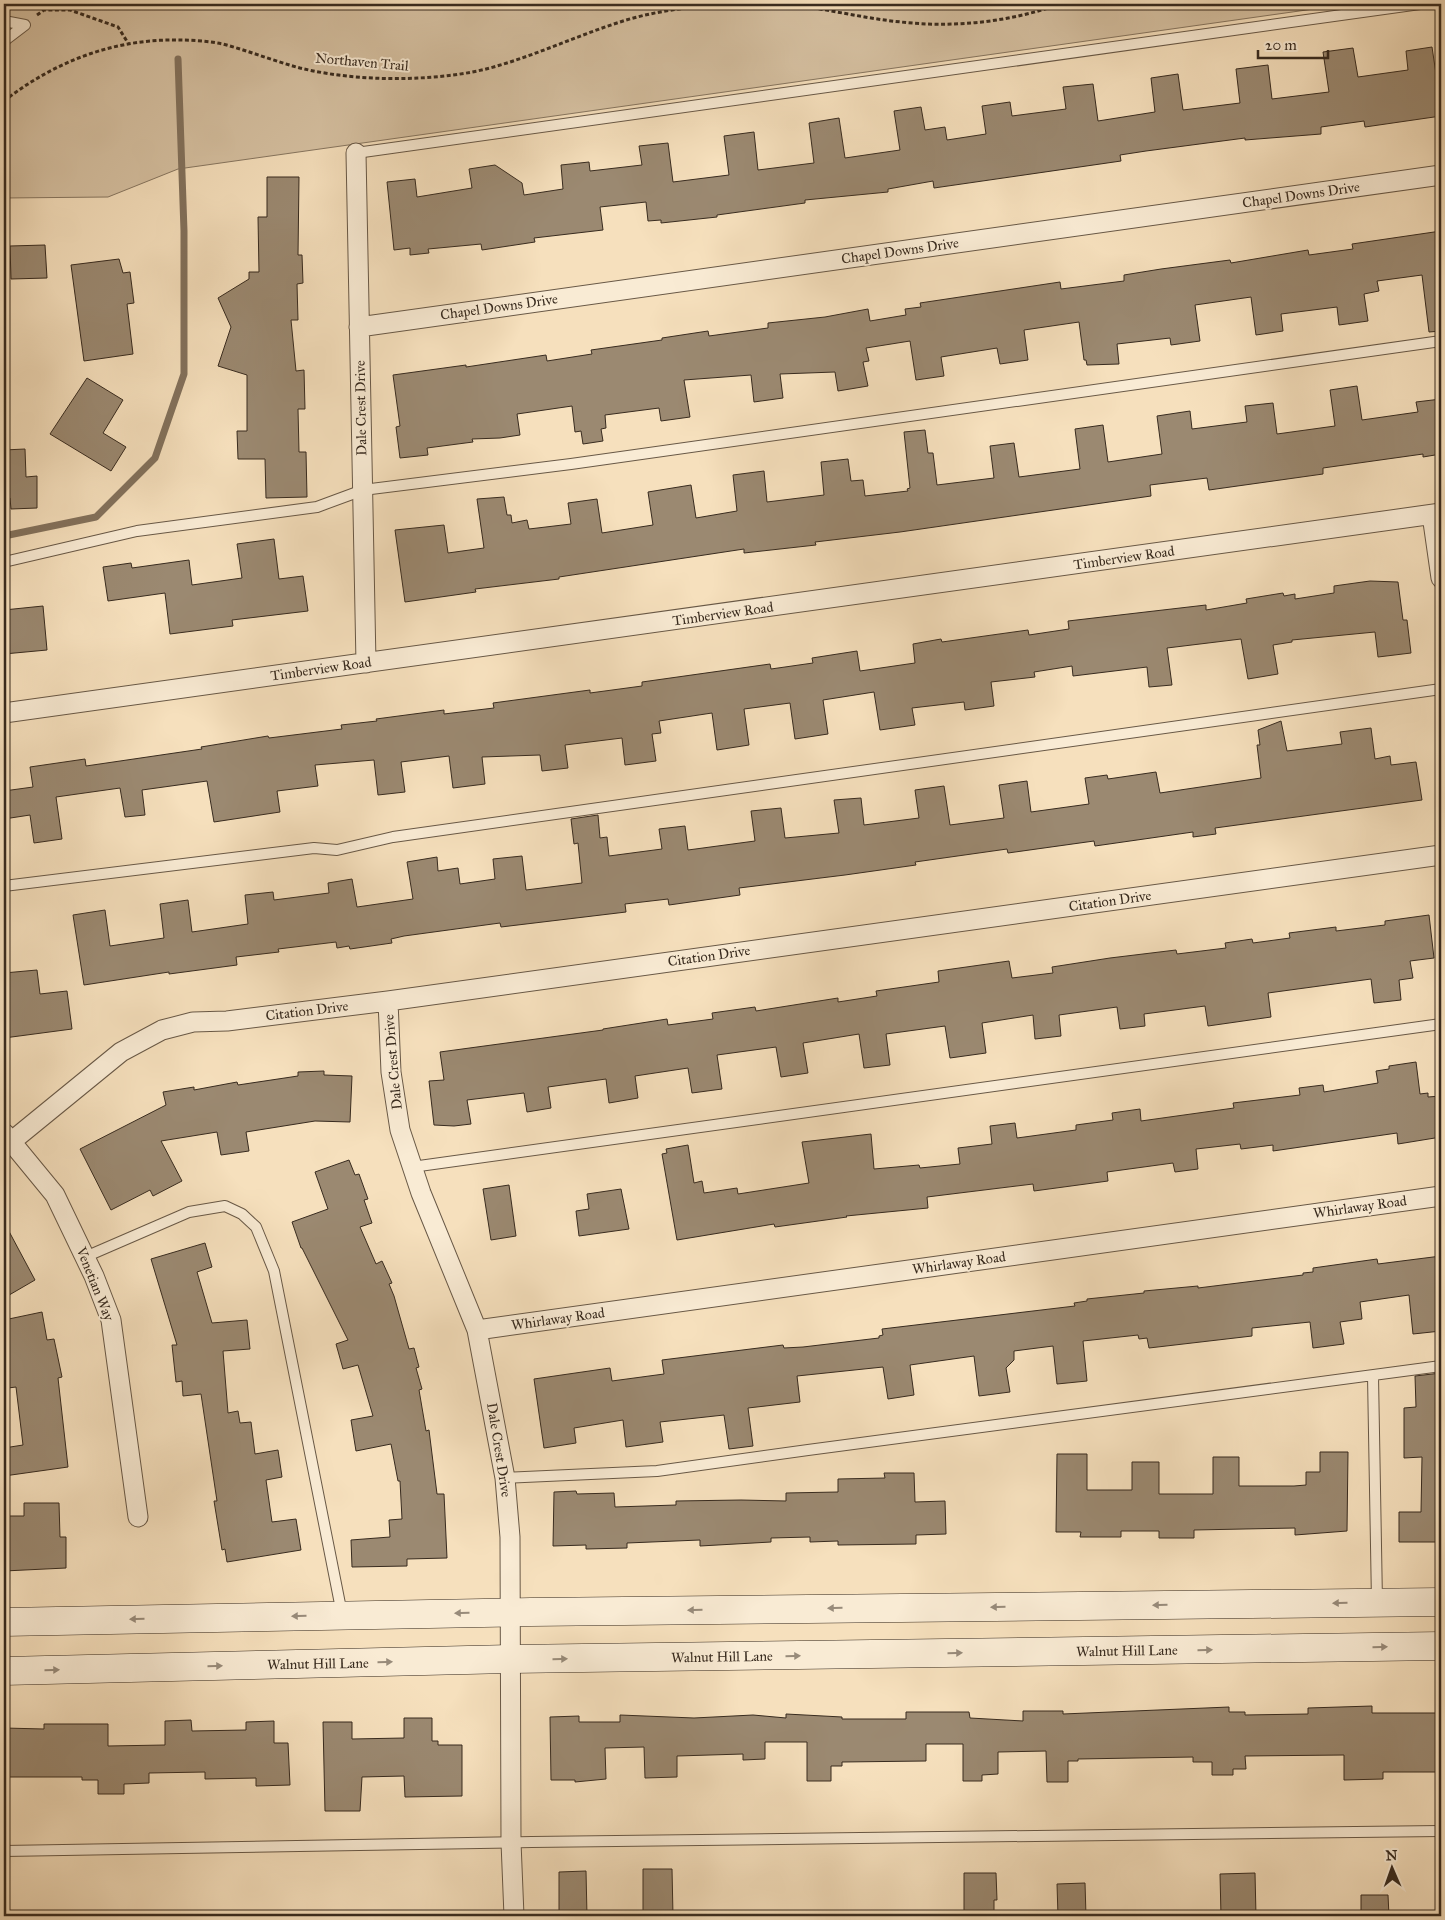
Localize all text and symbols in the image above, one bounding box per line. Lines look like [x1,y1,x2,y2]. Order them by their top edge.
scale bar [1258,28,1328,60]
text: 20 m [1265,36,1297,54]
street label: Northaven Trail [315,49,410,75]
street label: Chapel Downs Drive [1241,178,1361,212]
street label: Chapel Downs Drive [840,234,960,268]
street label: Chapel Downs Drive [439,290,559,324]
street label: Dale Crest Drive [352,360,370,456]
street label: Timberview Road [1073,543,1175,573]
street label: Timberview Road [672,599,774,629]
street label: Timberview Road [270,654,372,684]
street label: Citation Drive [1068,887,1152,915]
street label: Citation Drive [667,942,751,970]
street label: Citation Drive [265,997,349,1024]
street label: Dale Crest Drive [380,1014,406,1110]
street label: Whirlaway Road [1312,1192,1408,1222]
street label: Venetian Way [72,1244,118,1324]
street label: Whirlaway Road [911,1248,1007,1278]
street label: Whirlaway Road [510,1304,606,1334]
street label: Dale Crest Drive [483,1401,515,1499]
one-way arrow [1332,1599,1348,1607]
one-way arrow [1152,1601,1168,1609]
one-way arrow [989,1603,1005,1611]
one-way arrow [827,1604,843,1612]
one-way arrow [687,1606,703,1614]
one-way arrow [454,1609,470,1617]
one-way arrow [291,1612,307,1620]
one-way arrow [129,1615,145,1623]
street label: Walnut Hill Lane [1076,1642,1178,1660]
one-way arrow [1372,1643,1388,1651]
one-way arrow [1197,1646,1213,1654]
street label: Walnut Hill Lane [671,1648,773,1666]
one-way arrow [947,1649,963,1657]
one-way arrow [785,1652,801,1660]
street label: Walnut Hill Lane [267,1655,369,1673]
one-way arrow [552,1655,568,1663]
one-way arrow [377,1658,393,1666]
one-way arrow [207,1662,223,1670]
one-way arrow [45,1665,61,1673]
north arrow [1368,1842,1418,1892]
text: N [1385,1847,1398,1864]

